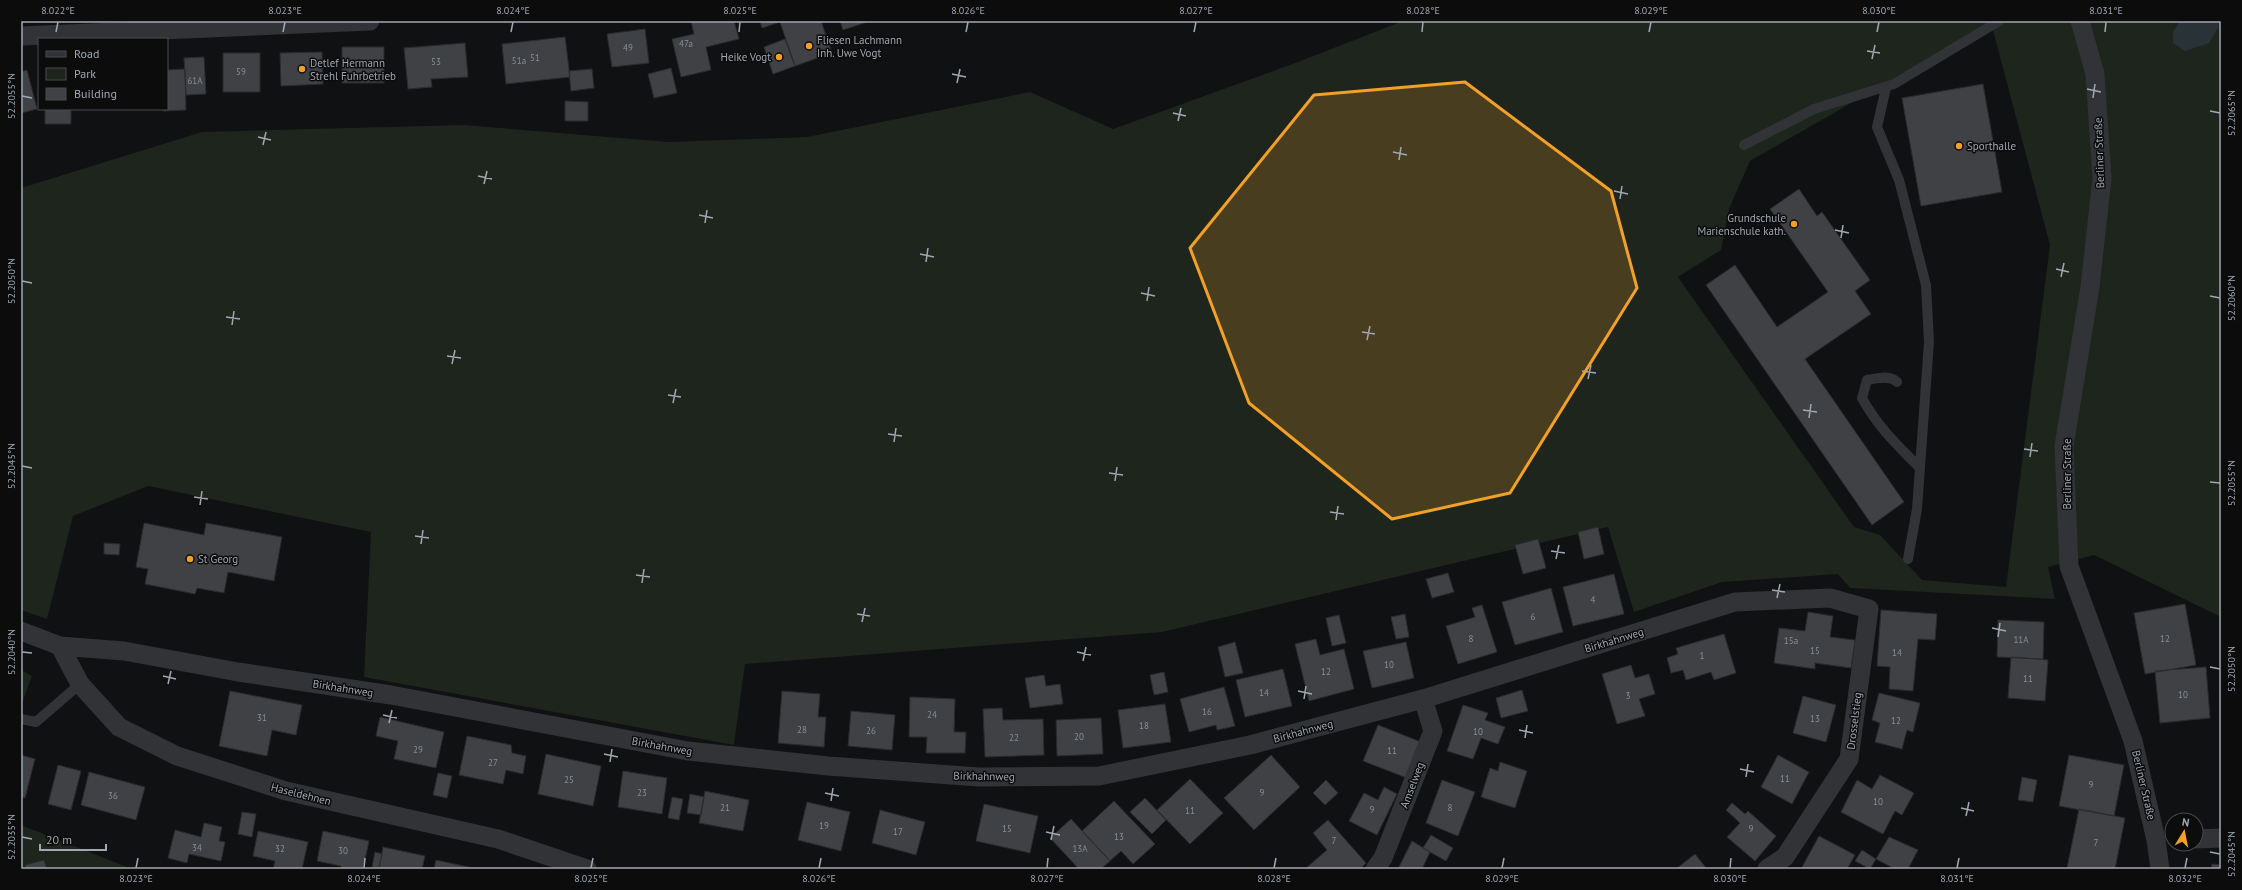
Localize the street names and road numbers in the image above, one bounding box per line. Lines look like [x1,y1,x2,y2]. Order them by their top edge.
street label: Berliner Straße [2091,117,2107,189]
street label: Berliner Straße [2060,438,2074,510]
street label: Birkhahnweg [1583,624,1645,656]
street label: Birkhahnweg [312,676,374,700]
street label: Drosselstieg [1844,691,1864,750]
street label: Birkhahnweg [1272,716,1334,746]
street label: Birkhahnweg [631,734,693,758]
street label: Berliner Straße [2129,749,2159,822]
street label: Amselweg [1397,760,1427,810]
street label: Birkhahnweg [953,768,1015,784]
street label: Haseldehnen [270,780,332,808]

